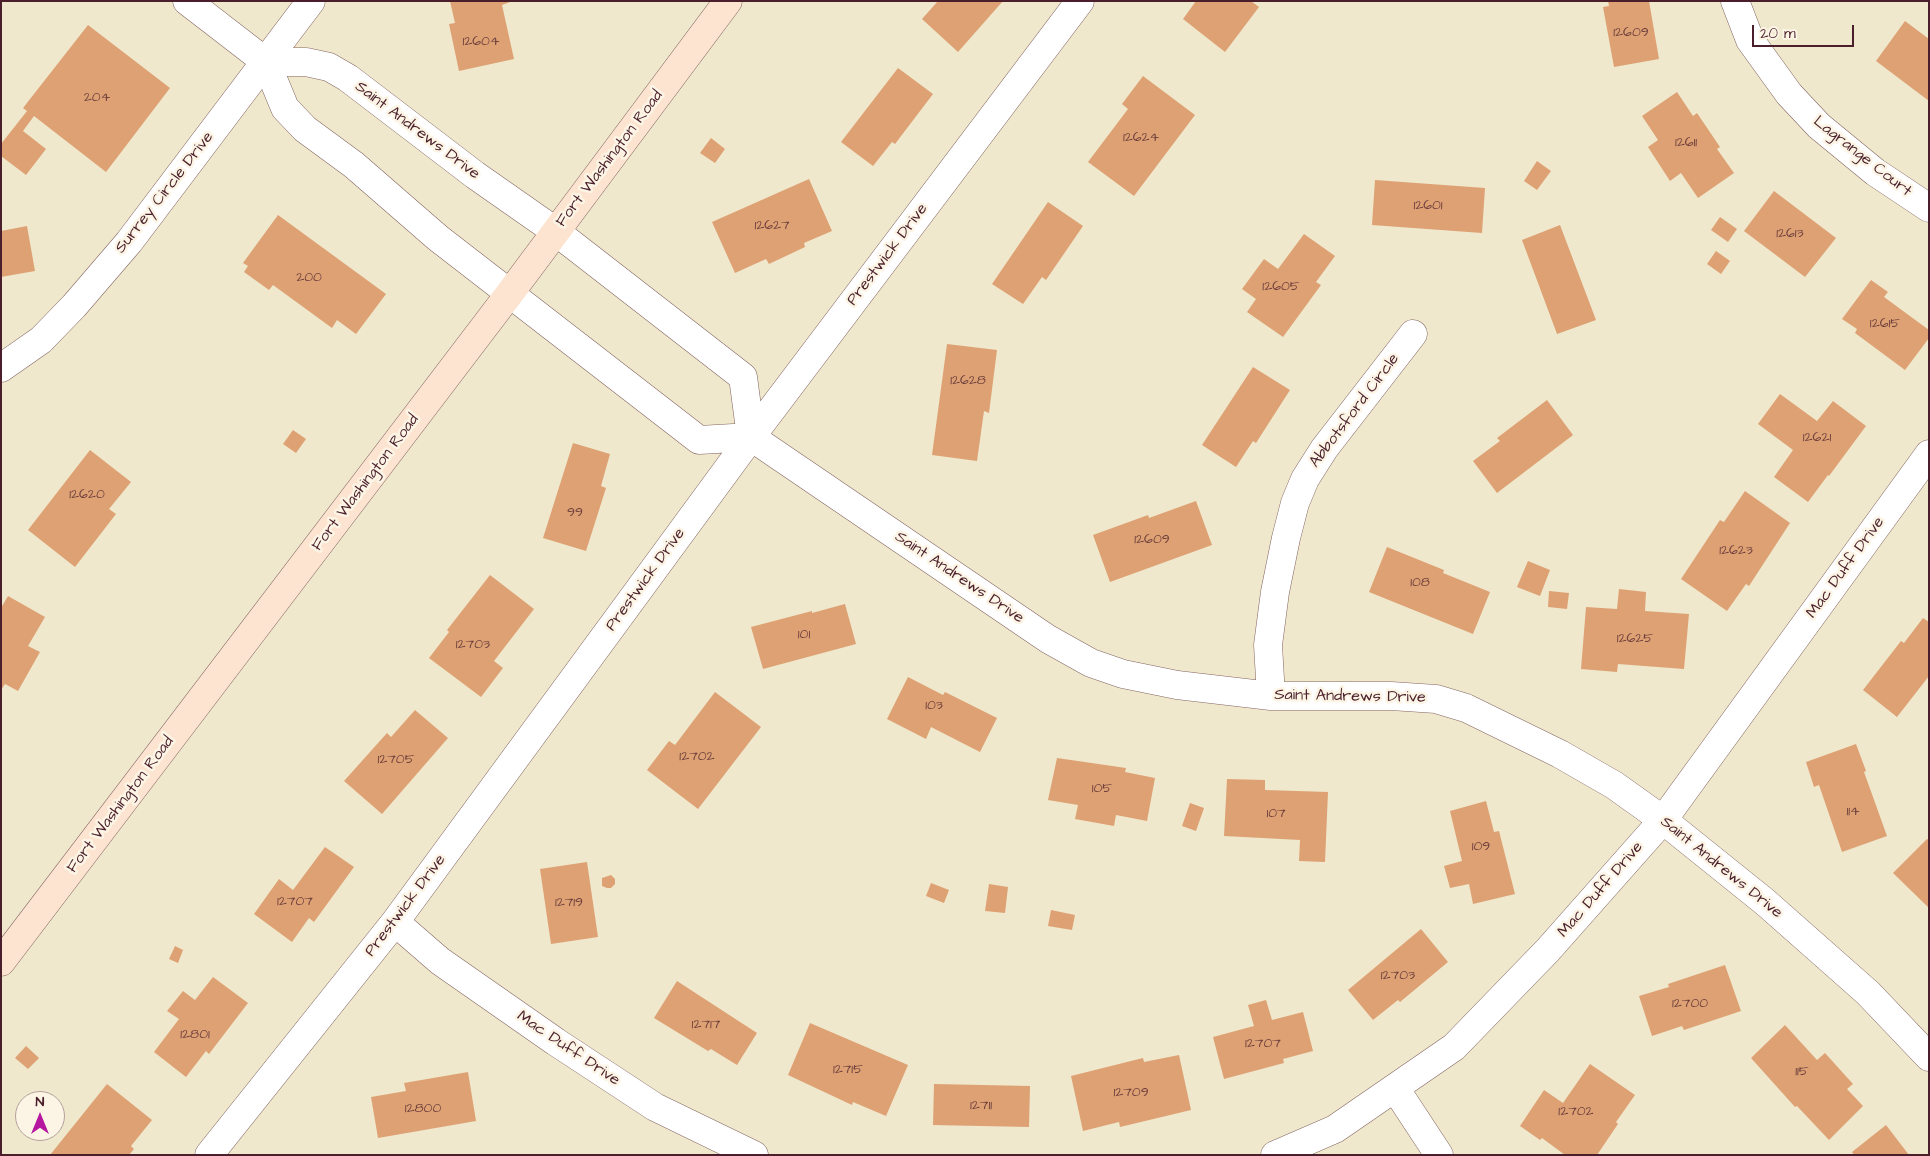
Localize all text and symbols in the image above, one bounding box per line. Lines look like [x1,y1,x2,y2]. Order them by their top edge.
scale bar [1755,15,1858,47]
text: 20 m [1760,23,1796,44]
house number: 12609 [1613,25,1649,41]
house number: 12604 [463,34,499,50]
street label: Saint Andrews Drive [351,78,483,184]
street label: Fort Washington Road [552,87,668,231]
house number: 204 [84,90,110,106]
street label: Lagrange Court [1809,113,1915,201]
street label: Surrey Circle Drive [112,128,218,258]
house number: 12624 [1123,130,1159,146]
house number: 12611 [1675,135,1697,151]
house number: 12601 [1413,198,1443,214]
street label: Prestwick Drive [843,200,933,310]
house number: 12627 [754,218,790,234]
house number: 12613 [1776,226,1804,242]
house number: 200 [296,270,322,286]
house number: 12605 [1262,279,1300,295]
house number: 12615 [1870,316,1900,332]
street label: Abbotsford Circle [1306,350,1404,472]
house number: 12628 [950,373,986,389]
street label: Fort Washington Road [308,411,424,555]
house number: 12621 [1803,430,1831,446]
house number: 12620 [69,487,105,503]
house number: 99 [567,505,583,521]
street label: Mac Duff Drive [1803,514,1889,622]
street label: Prestwick Drive [602,525,690,635]
street label: Saint Andrews Drive [891,528,1027,628]
house number: 12609 [1134,532,1170,548]
house number: 12623 [1719,543,1753,559]
house number: 108 [1410,575,1430,591]
house number: 101 [798,627,810,643]
house number: 12625 [1617,631,1653,647]
house number: 12703 [456,637,490,653]
street label: Saint Andrews Drive [1274,686,1426,708]
house number: 103 [925,698,943,714]
street label: Fort Washington Road [63,733,179,877]
house number: 12702 [679,749,715,765]
house number: 12705 [377,752,415,768]
house number: 105 [1092,781,1112,797]
house number: 114 [1846,804,1860,820]
house number: 107 [1266,806,1286,822]
street label: Saint Andrews Drive [1656,813,1786,923]
street label: Mac Duff Drive [1554,838,1648,942]
house number: 109 [1472,839,1490,855]
street label: Prestwick Drive [361,851,451,961]
house number: 12707 [277,894,313,910]
house number: 12719 [555,895,583,911]
house number: 12703 [1381,968,1415,984]
house number: 12700 [1672,996,1708,1012]
street label: Mac Duff Drive [513,1007,623,1091]
house number: 12717 [692,1017,720,1033]
house number: 12801 [180,1027,210,1043]
house number: 12707 [1245,1036,1281,1052]
house number: 12715 [833,1062,863,1078]
house number: 115 [1795,1064,1809,1080]
house number: 12709 [1113,1085,1149,1101]
north arrow [15,1091,65,1141]
text: N [36,1092,44,1112]
house number: 12711 [970,1098,992,1114]
house number: 12800 [405,1101,441,1117]
house number: 12702 [1558,1104,1594,1120]

